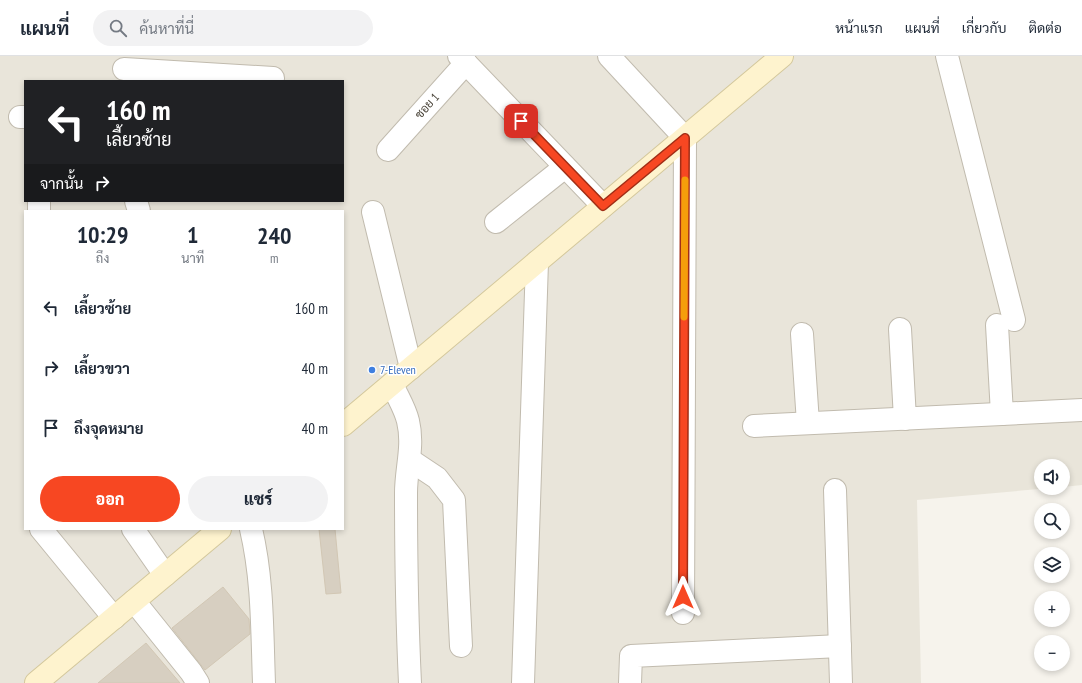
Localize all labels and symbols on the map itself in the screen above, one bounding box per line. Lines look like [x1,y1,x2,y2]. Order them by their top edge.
street label: ซอย 1 [411,90,442,122]
pin [504,104,538,138]
place label: 7-Eleven [380,362,416,377]
marker: 7-Eleven [367,365,377,375]
position arrow [662,576,704,618]

